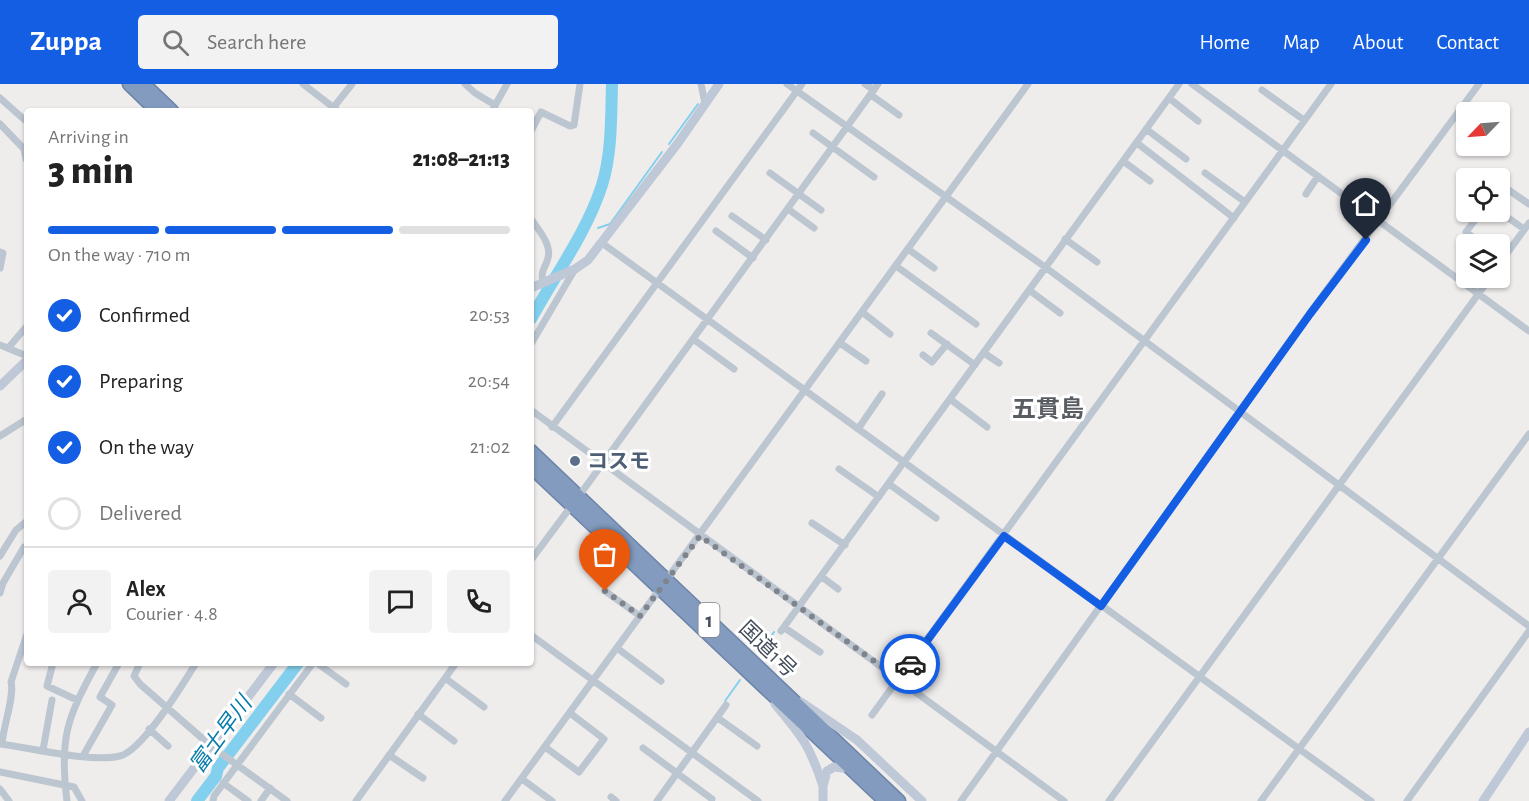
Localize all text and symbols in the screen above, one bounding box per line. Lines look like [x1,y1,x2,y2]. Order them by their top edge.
search box [138,15,558,69]
icon: search [159,26,192,59]
text: Zuppa [30,28,102,56]
text: Search here [207,31,307,53]
text: Home [1199,32,1250,53]
text: Map [1283,32,1320,53]
text: About [1353,32,1403,53]
text: Contact [1436,32,1499,53]
north arrow [1456,102,1510,156]
map controls [1456,102,1510,288]
text: Arriving in [48,127,129,147]
text: 21:08–21:13 [413,148,510,170]
text: 3 min [48,152,134,191]
button: locate [1456,168,1510,222]
pin [1340,178,1391,240]
icon: home [1349,187,1382,220]
button: layers [1456,234,1510,288]
text: On the way · 710 m [48,245,191,265]
icon: check [48,299,81,332]
text: Confirmed [99,304,190,326]
text: 20:53 [469,305,510,325]
icon: check [48,365,81,398]
text: Preparing [99,370,183,392]
text: 20:54 [468,371,510,391]
district label: 五貫島 [1012,396,1084,422]
icon: check [48,431,81,464]
text: On the way [99,436,194,458]
text: 21:02 [470,437,510,457]
place label: コスモ [587,451,650,472]
marker: コスモ [568,454,582,468]
text: Delivered [99,502,182,524]
pin [579,529,630,591]
icon: bag [588,538,621,571]
button: person [48,570,111,633]
button: chat [369,570,432,633]
button: phone [447,570,510,633]
text: Alex [126,578,166,600]
road number: 1 [698,603,720,637]
text: Courier · 4.8 [126,604,218,624]
street label: 国道1号 [735,617,801,681]
courier [880,634,940,694]
icon: car [894,648,927,681]
water label: 富士早川 [185,690,257,777]

